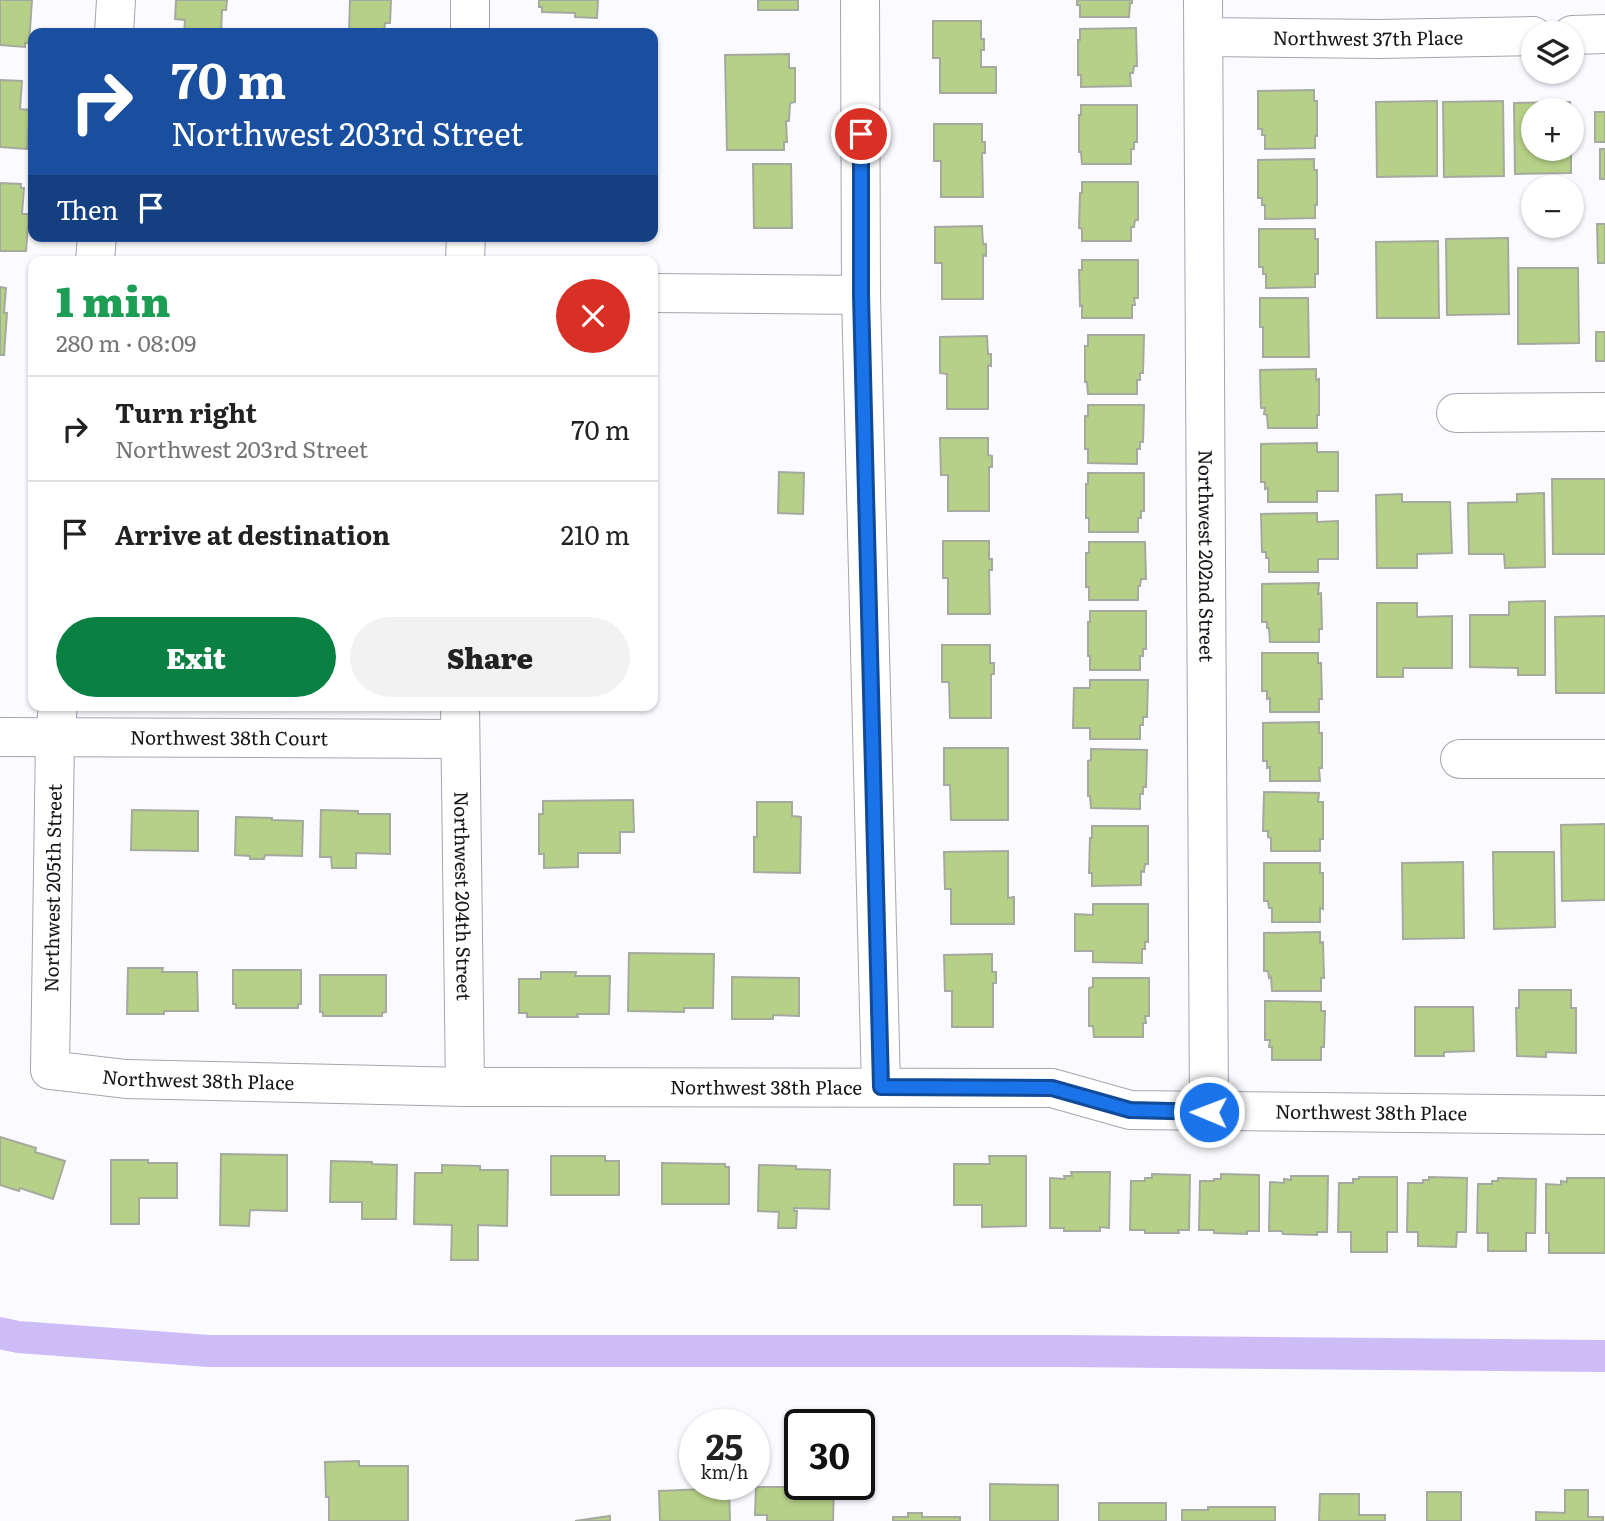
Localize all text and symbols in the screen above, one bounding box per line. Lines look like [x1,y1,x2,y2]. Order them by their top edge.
map controls [1521,21,1584,238]
button: layers [1521,21,1584,84]
street label: Northwest 37th Place [1273,22,1464,52]
text: 70 m [171,41,286,114]
icon: right [56,56,147,147]
button: + [1521,98,1584,161]
pin [831,104,891,164]
text: Northwest 203rd Street [171,108,523,156]
icon: arrive [842,115,880,153]
button: − [1521,175,1584,238]
text: Then [56,189,118,228]
icon: arrive [132,189,170,227]
text: 1 min [56,268,171,330]
button: close [556,279,630,353]
text: 280 m · 08:09 [56,325,196,359]
text: Turn right [115,392,257,431]
text: 70 m [571,409,630,448]
icon: right [56,410,94,448]
text: Northwest 203rd Street [115,431,368,465]
street label: Northwest 202nd Street [1192,450,1222,663]
text: Arrive at destination [115,514,390,553]
text: 210 m [561,514,630,553]
icon: arrive [56,515,94,553]
button: Exit [56,617,336,697]
button: Share [350,617,630,697]
street label: Northwest 38th Court [130,723,328,751]
street label: Northwest 205th Street [36,783,68,993]
street label: Northwest 204th Street [448,791,479,1001]
street label: Northwest 38th Place [101,1061,295,1096]
street label: Northwest 38th Place [670,1072,862,1101]
position arrow [1172,1075,1246,1149]
street label: Northwest 38th Place [1275,1097,1467,1127]
speed limit sign: 30 [784,1409,875,1500]
text: 25 [706,1419,743,1471]
text: km/h [701,1458,748,1485]

